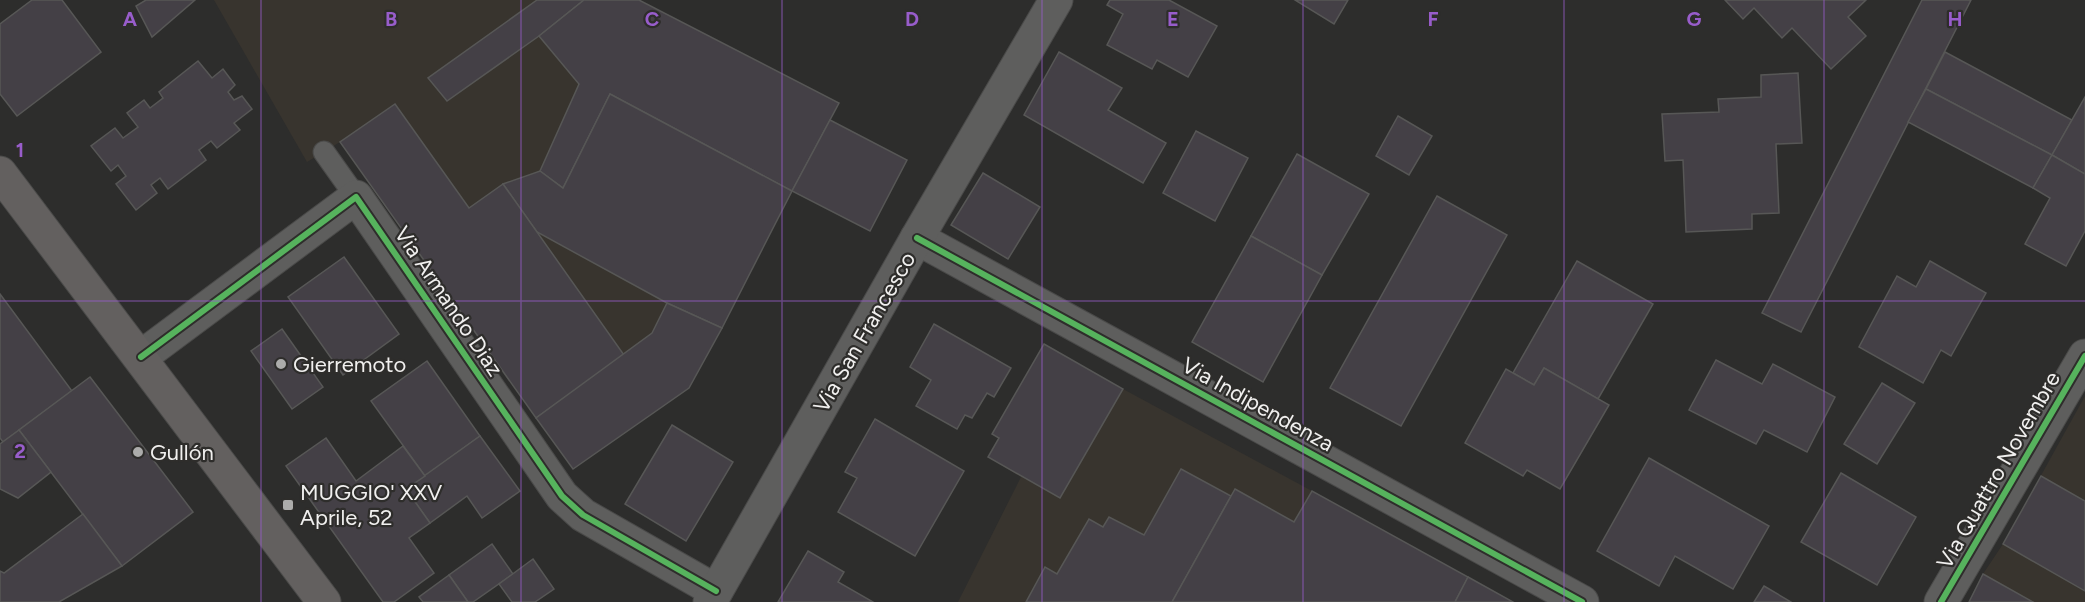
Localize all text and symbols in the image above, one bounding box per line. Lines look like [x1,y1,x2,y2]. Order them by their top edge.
text: A [123,7,138,31]
text: B [385,7,397,31]
text: C [645,7,659,31]
text: D [905,7,919,31]
text: E [1167,7,1179,31]
text: F [1427,7,1439,31]
text: G [1687,7,1702,31]
text: H [1948,7,1963,31]
text: 1 [16,138,24,162]
street label: Via Armando Diaz [388,221,509,381]
street label: Via San Francesco [808,247,921,417]
place label: Gierremoto [293,351,406,378]
street label: Via Indipendenza [1177,351,1339,457]
marker: Gierremoto [274,357,288,371]
street label: Via Quattro Novembre [1931,367,2066,574]
text: 2 [14,439,26,463]
place label: Gullón [150,439,214,466]
marker: Gullón [131,445,145,459]
place label: MUGGIO' XXV Aprile, 52 [300,479,443,531]
marker: MUGGIO' XXV Aprile, 52 [281,498,295,512]

